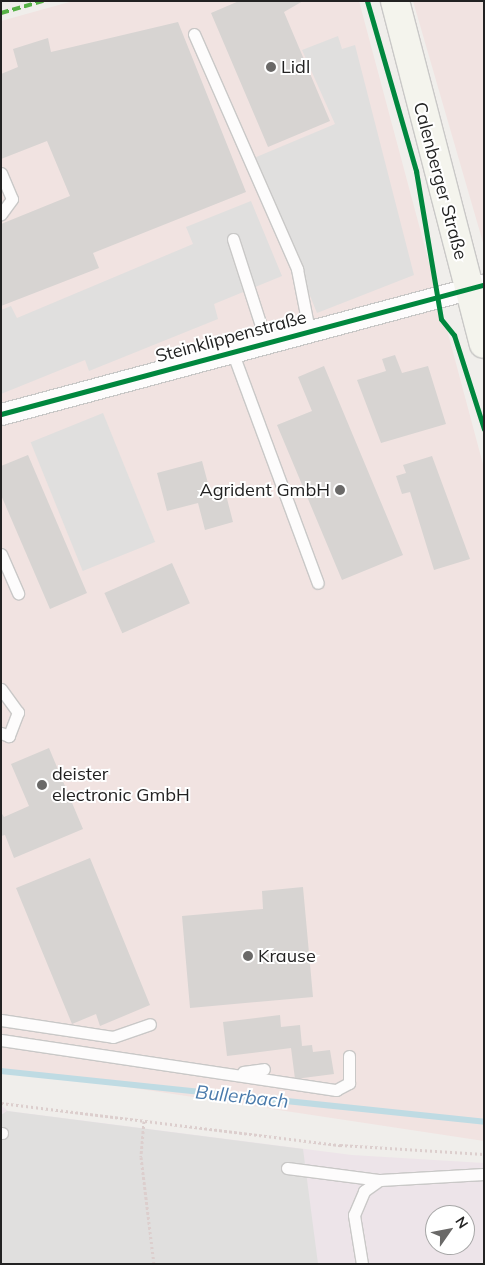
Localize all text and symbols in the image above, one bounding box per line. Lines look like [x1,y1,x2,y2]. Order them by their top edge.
place label: Lidl [281,56,310,78]
marker: Lidl [265,61,277,73]
street label: Calenberger Straße [409,100,471,262]
street label: Steinklippenstraße [153,306,309,368]
place label: Agrident GmbH [200,479,330,501]
marker: Agrident GmbH [334,484,346,496]
place label: deister electronic GmbH [52,764,190,806]
marker: deister electronic GmbH [36,779,48,791]
place label: Krause [258,945,316,967]
marker: Krause [242,950,254,962]
water label: Bullerbach [194,1081,290,1113]
north arrow [425,1205,475,1255]
text: N [451,1213,472,1232]

